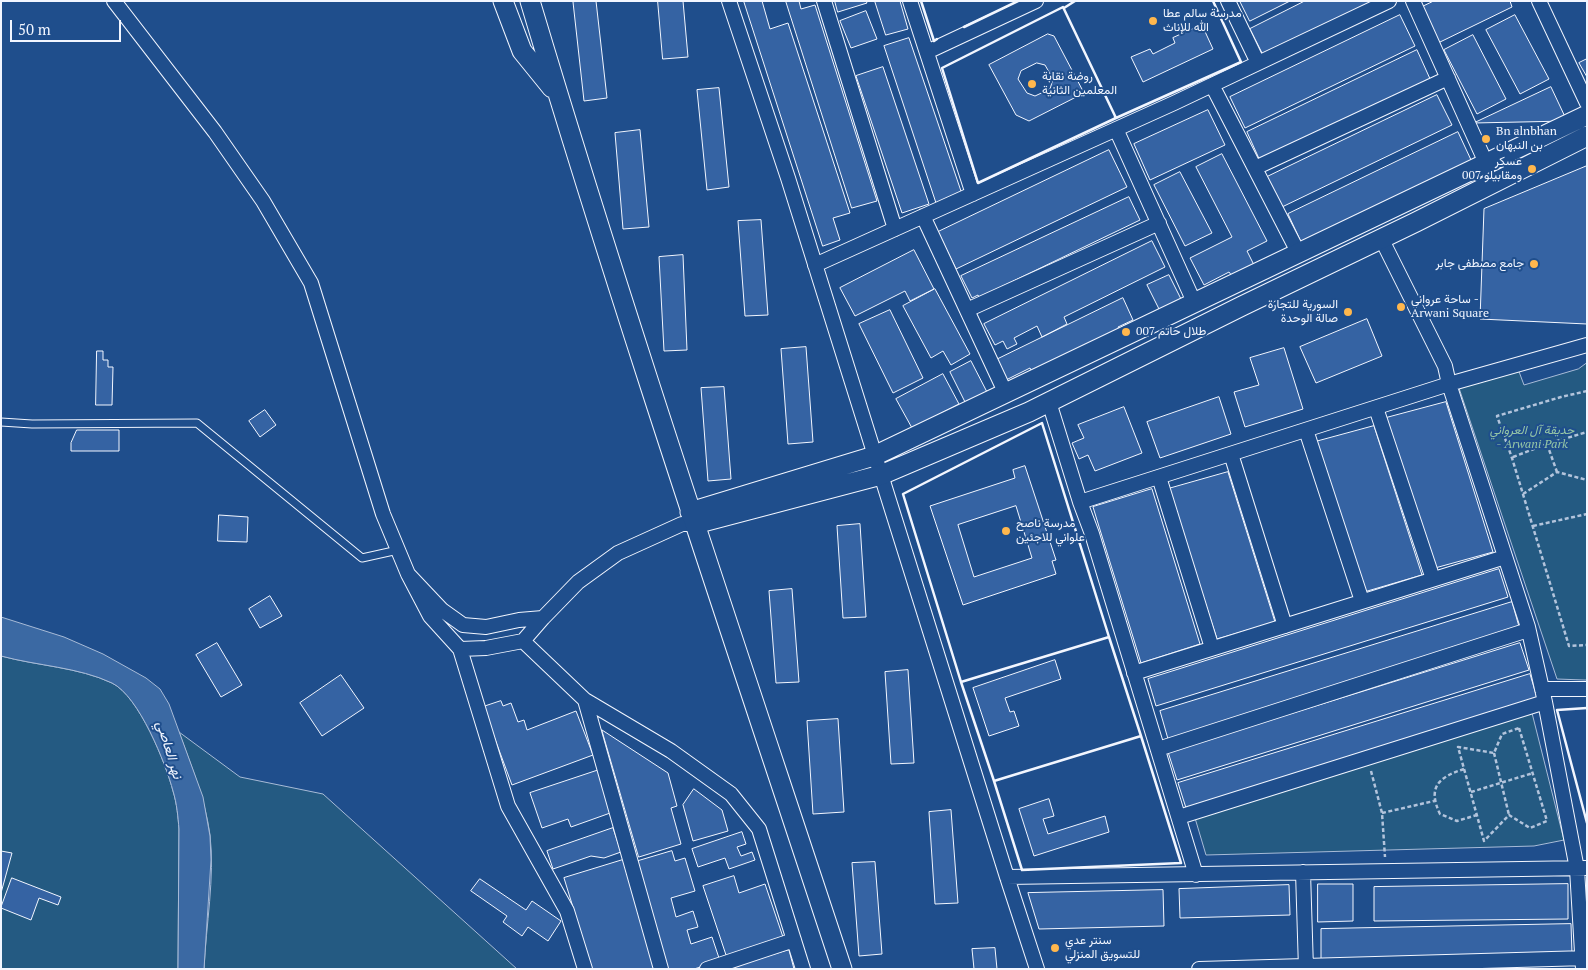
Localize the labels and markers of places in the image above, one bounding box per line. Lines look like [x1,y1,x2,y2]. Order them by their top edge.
place label: مدرسة سالم عطا الله للإناث [1163,7,1242,35]
marker: مدرسة سالم عطا الله للإناث [1147,15,1159,27]
place label: روضة نقابة المعلمين الثانية [1042,70,1117,98]
marker: روضة نقابة المعلمين الثانية [1026,78,1038,90]
place label: Bn alnbhan بن النبهان [1496,125,1557,153]
marker: Bn alnbhan بن النبهان [1480,133,1492,145]
place label: عسكر ومقابيلو 007 [1462,155,1522,183]
marker: عسكر ومقابيلو 007 [1526,163,1538,175]
place label: جامع مصطفى جابر [1435,257,1524,271]
marker: جامع مصطفى جابر [1528,258,1540,270]
place label: ساحة عرواني - Arwani Square [1411,293,1489,321]
place label: السورية للتجارة صالة الوحدة [1268,298,1338,326]
marker: ساحة عرواني - Arwani Square [1395,301,1407,313]
marker: السورية للتجارة صالة الوحدة [1342,306,1354,318]
place label: طلال حاتم 007 [1136,325,1206,339]
marker: طلال حاتم 007 [1120,326,1132,338]
place label: مدرسة ناصح علواني للاجئين [1016,517,1085,545]
marker: مدرسة ناصح علواني للاجئين [1000,525,1012,537]
place label: سنتر عدي للتسويق المنزلي [1065,934,1140,962]
marker: سنتر عدي للتسويق المنزلي [1049,942,1061,954]

